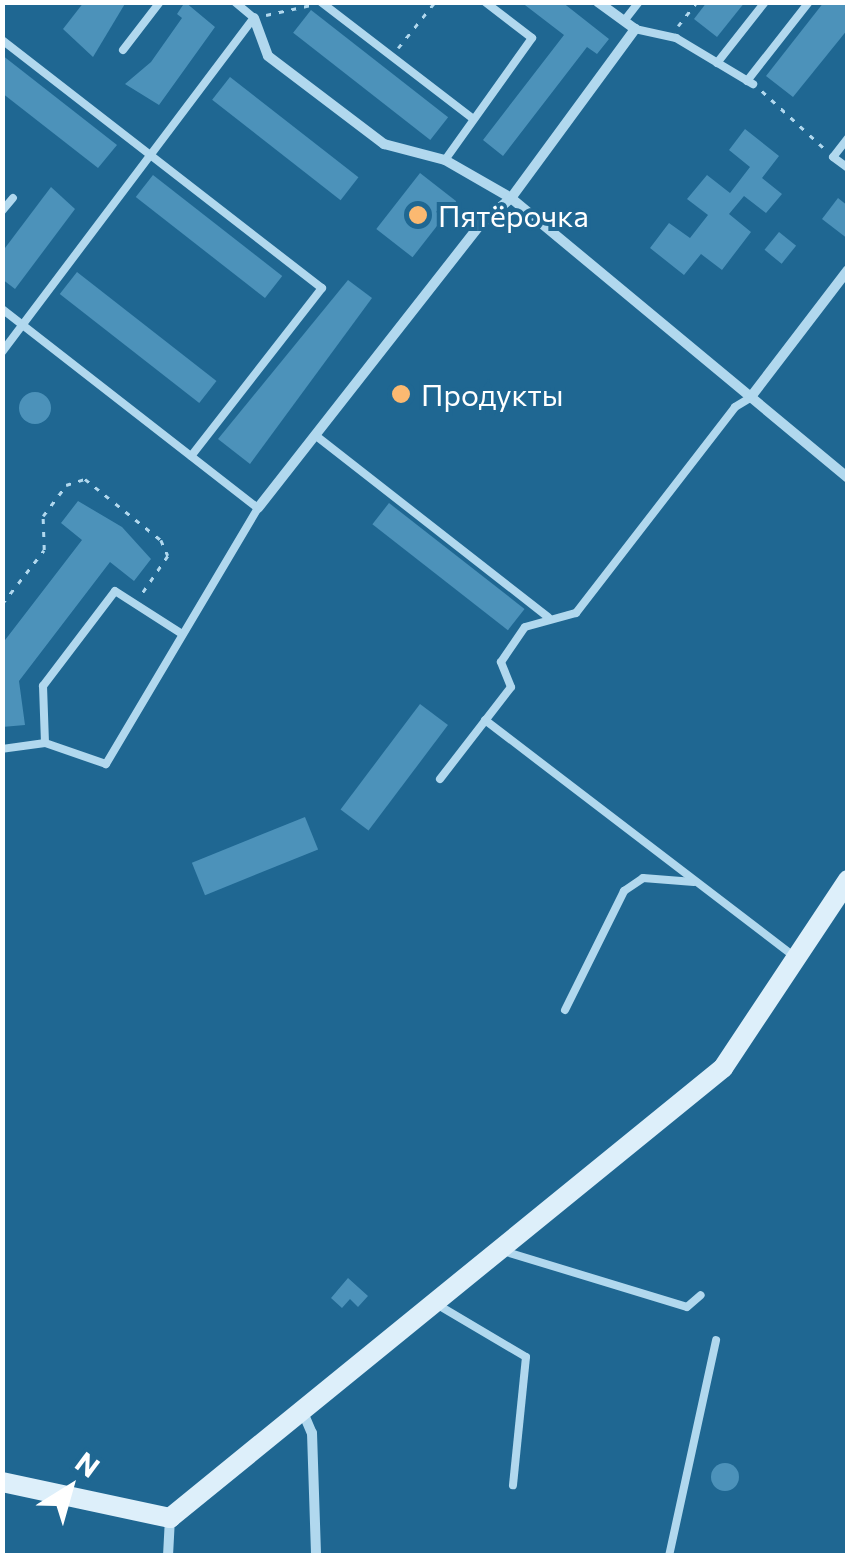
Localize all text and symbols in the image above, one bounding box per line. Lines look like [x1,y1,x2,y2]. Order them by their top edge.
place label: Пятёрочка [438,197,589,233]
marker: Пятёрочка [407,204,429,226]
place label: Продукты [421,376,563,412]
marker: Продукты [390,383,412,405]
north arrow [20,1438,120,1538]
text: N [69,1444,107,1484]

